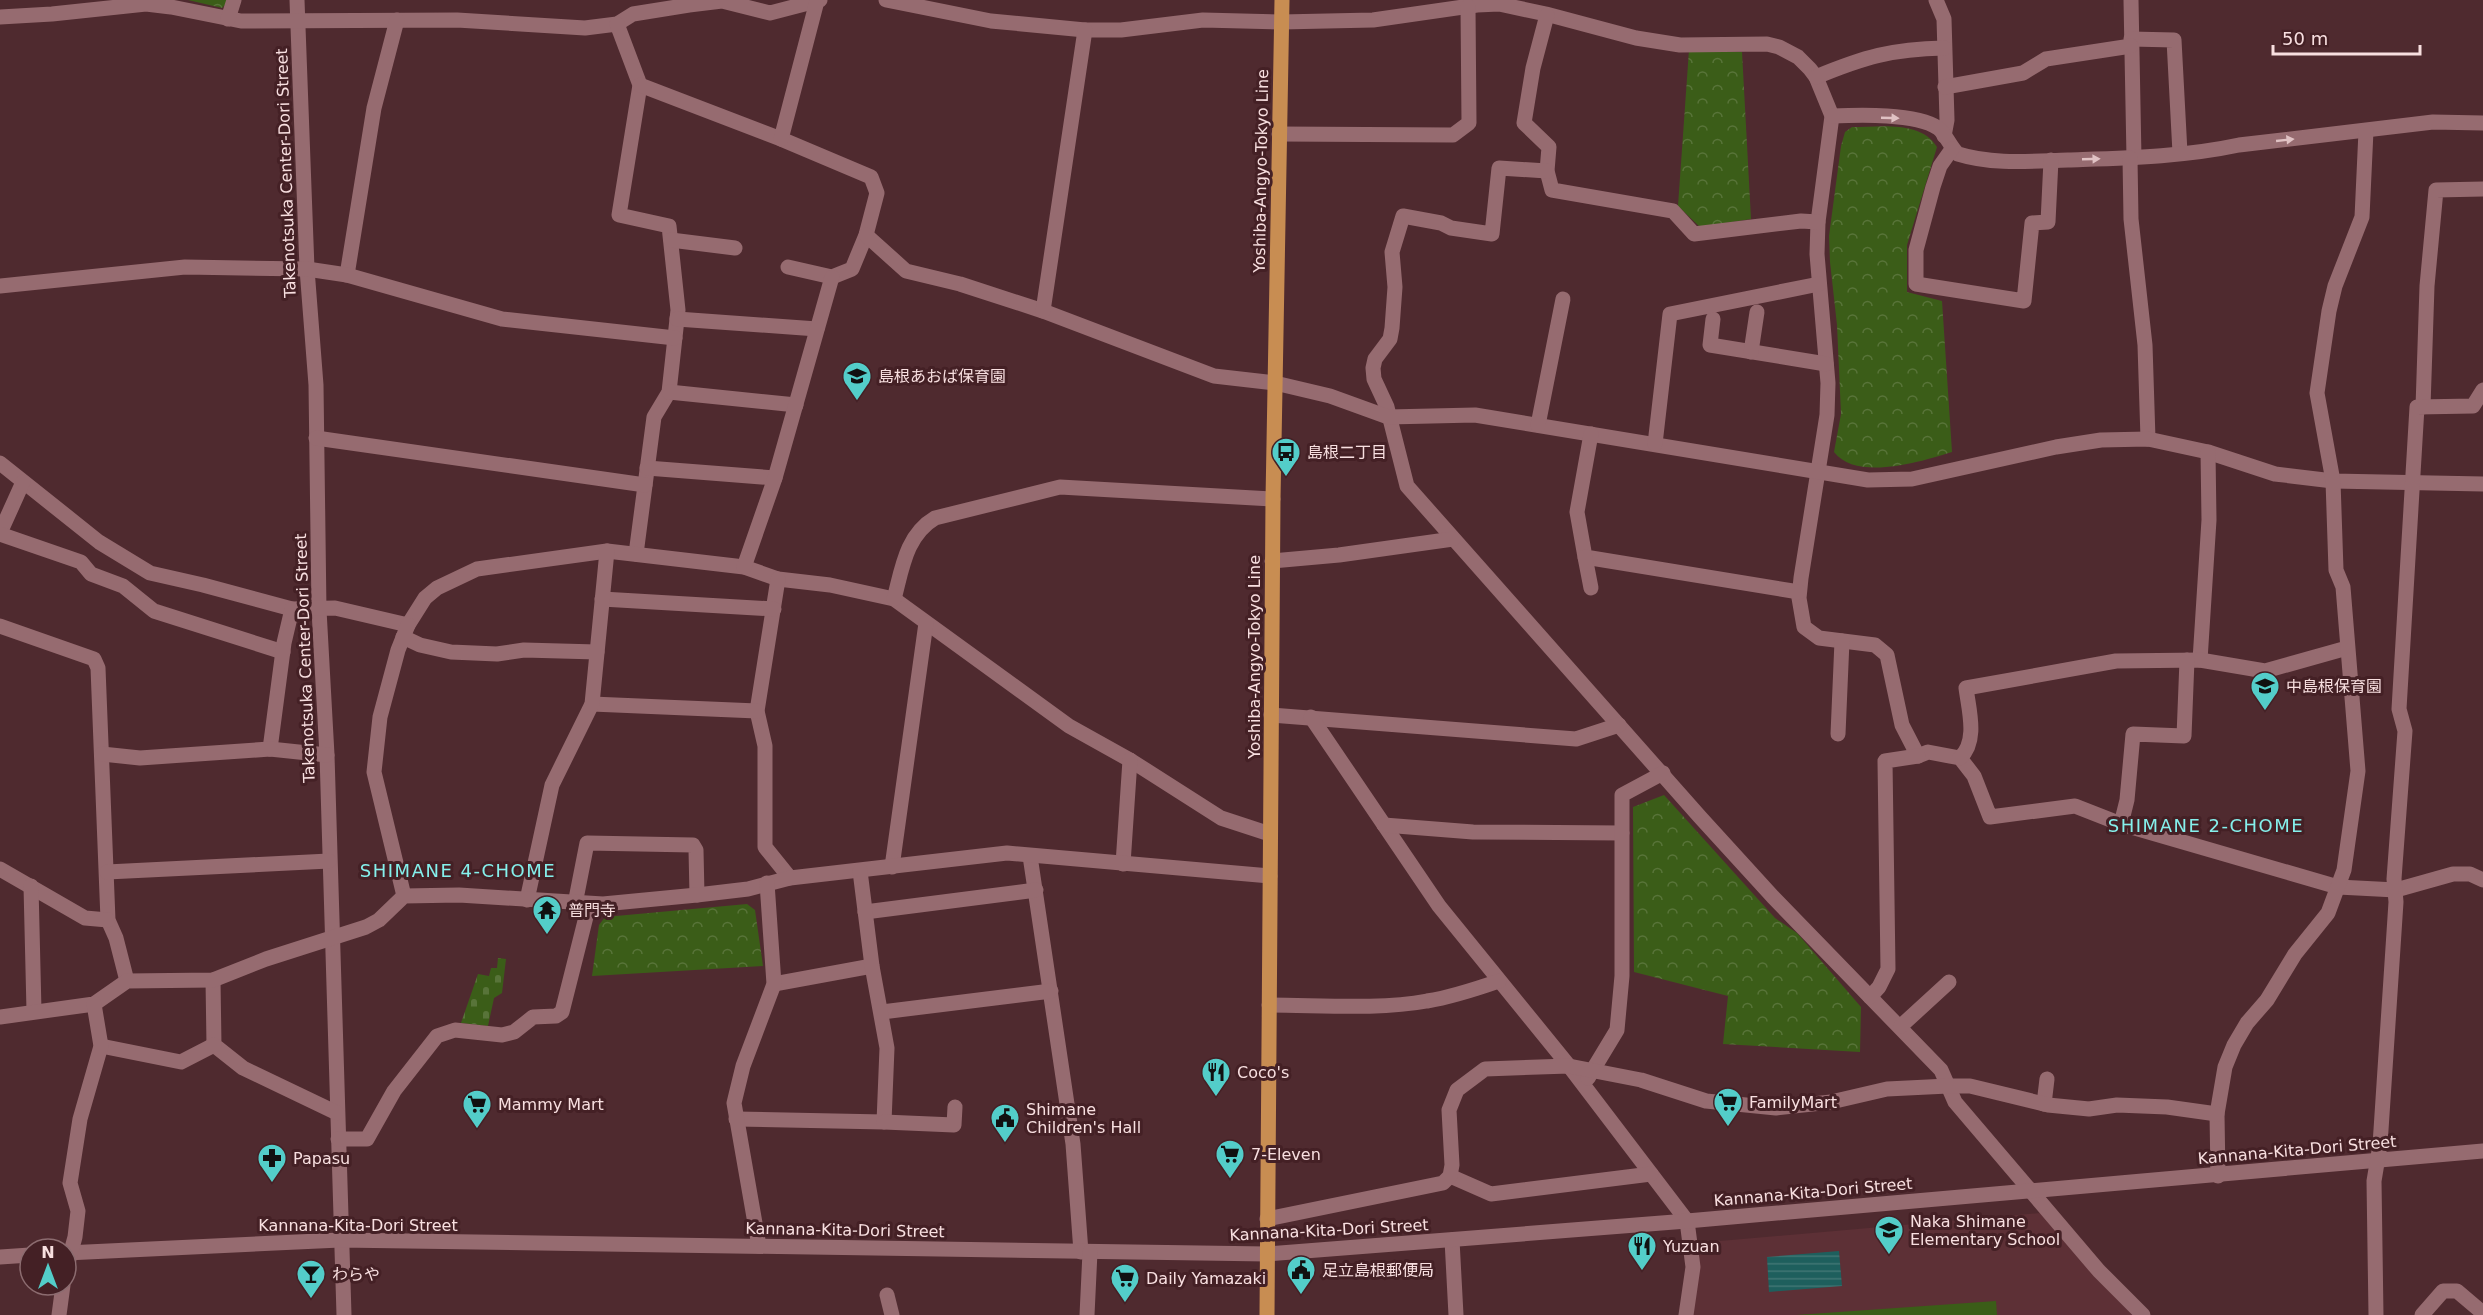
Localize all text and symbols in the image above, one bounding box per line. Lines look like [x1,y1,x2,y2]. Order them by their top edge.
scale bar [2273,18,2420,56]
text: 50 m [2282,28,2328,49]
street label: Takenotsuka Center-Dori Street [272,48,300,299]
street label: Yoshiba-Angyo-Tokyo Line [1250,69,1272,274]
one-way arrow [1881,113,1900,122]
one-way arrow [2275,135,2294,145]
one-way arrow [2081,154,2100,164]
school or university icon: 島根あおば保育園 [841,360,873,402]
place label: 島根あおば保育園 [878,367,1006,386]
bus stop icon: 島根二丁目 [1270,436,1302,478]
place label: 島根二丁目 [1307,443,1387,462]
street label: Takenotsuka Center-Dori Street [291,533,319,784]
street label: Yoshiba-Angyo-Tokyo Line [1245,555,1264,760]
school or university icon: 中島根保育園 [2249,670,2281,712]
place label: 中島根保育園 [2286,677,2382,696]
district label: SHIMANE 2-CHOME [2108,815,2304,836]
district label: SHIMANE 4-CHOME [360,860,556,881]
temple icon: 普門寺 [531,894,563,936]
place label: 普門寺 [568,901,616,920]
restaurant icon: Coco's [1200,1056,1232,1098]
place label: Coco's [1237,1063,1289,1082]
supermarket icon: FamilyMart [1712,1086,1744,1128]
supermarket icon: Mammy Mart [461,1088,493,1130]
place label: FamilyMart [1749,1093,1837,1112]
place label: Mammy Mart [498,1095,604,1114]
place label: Shimane Children's Hall [1026,1100,1141,1137]
public building icon: Shimane Children's Hall [989,1102,1021,1144]
street label: Kannana-Kita-Dori Street [2197,1132,2397,1168]
supermarket icon: 7-Eleven [1214,1138,1246,1180]
pharmacy icon: Papasu [256,1142,288,1184]
place label: 7-Eleven [1251,1145,1321,1164]
place label: Papasu [293,1149,350,1168]
street label: Kannana-Kita-Dori Street [1713,1174,1913,1210]
place label: Naka Shimane Elementary School [1910,1212,2060,1249]
school or university icon: Naka Shimane Elementary School [1873,1214,1905,1256]
street label: Kannana-Kita-Dori Street [1229,1215,1429,1245]
street label: Kannana-Kita-Dori Street [258,1216,458,1235]
street label: Kannana-Kita-Dori Street [745,1219,945,1241]
restaurant icon: Yuzuan [1626,1230,1658,1272]
north arrow [18,1237,78,1297]
place label: Yuzuan [1662,1237,1720,1256]
text: N [41,1243,55,1262]
public building icon: 足立島根郵便局 [1285,1254,1317,1296]
bar icon: わらや [295,1258,327,1300]
place label: 足立島根郵便局 [1322,1261,1434,1280]
supermarket icon: Daily Yamazaki [1109,1262,1141,1304]
place label: わらや [332,1265,380,1284]
place label: Daily Yamazaki [1146,1269,1266,1288]

